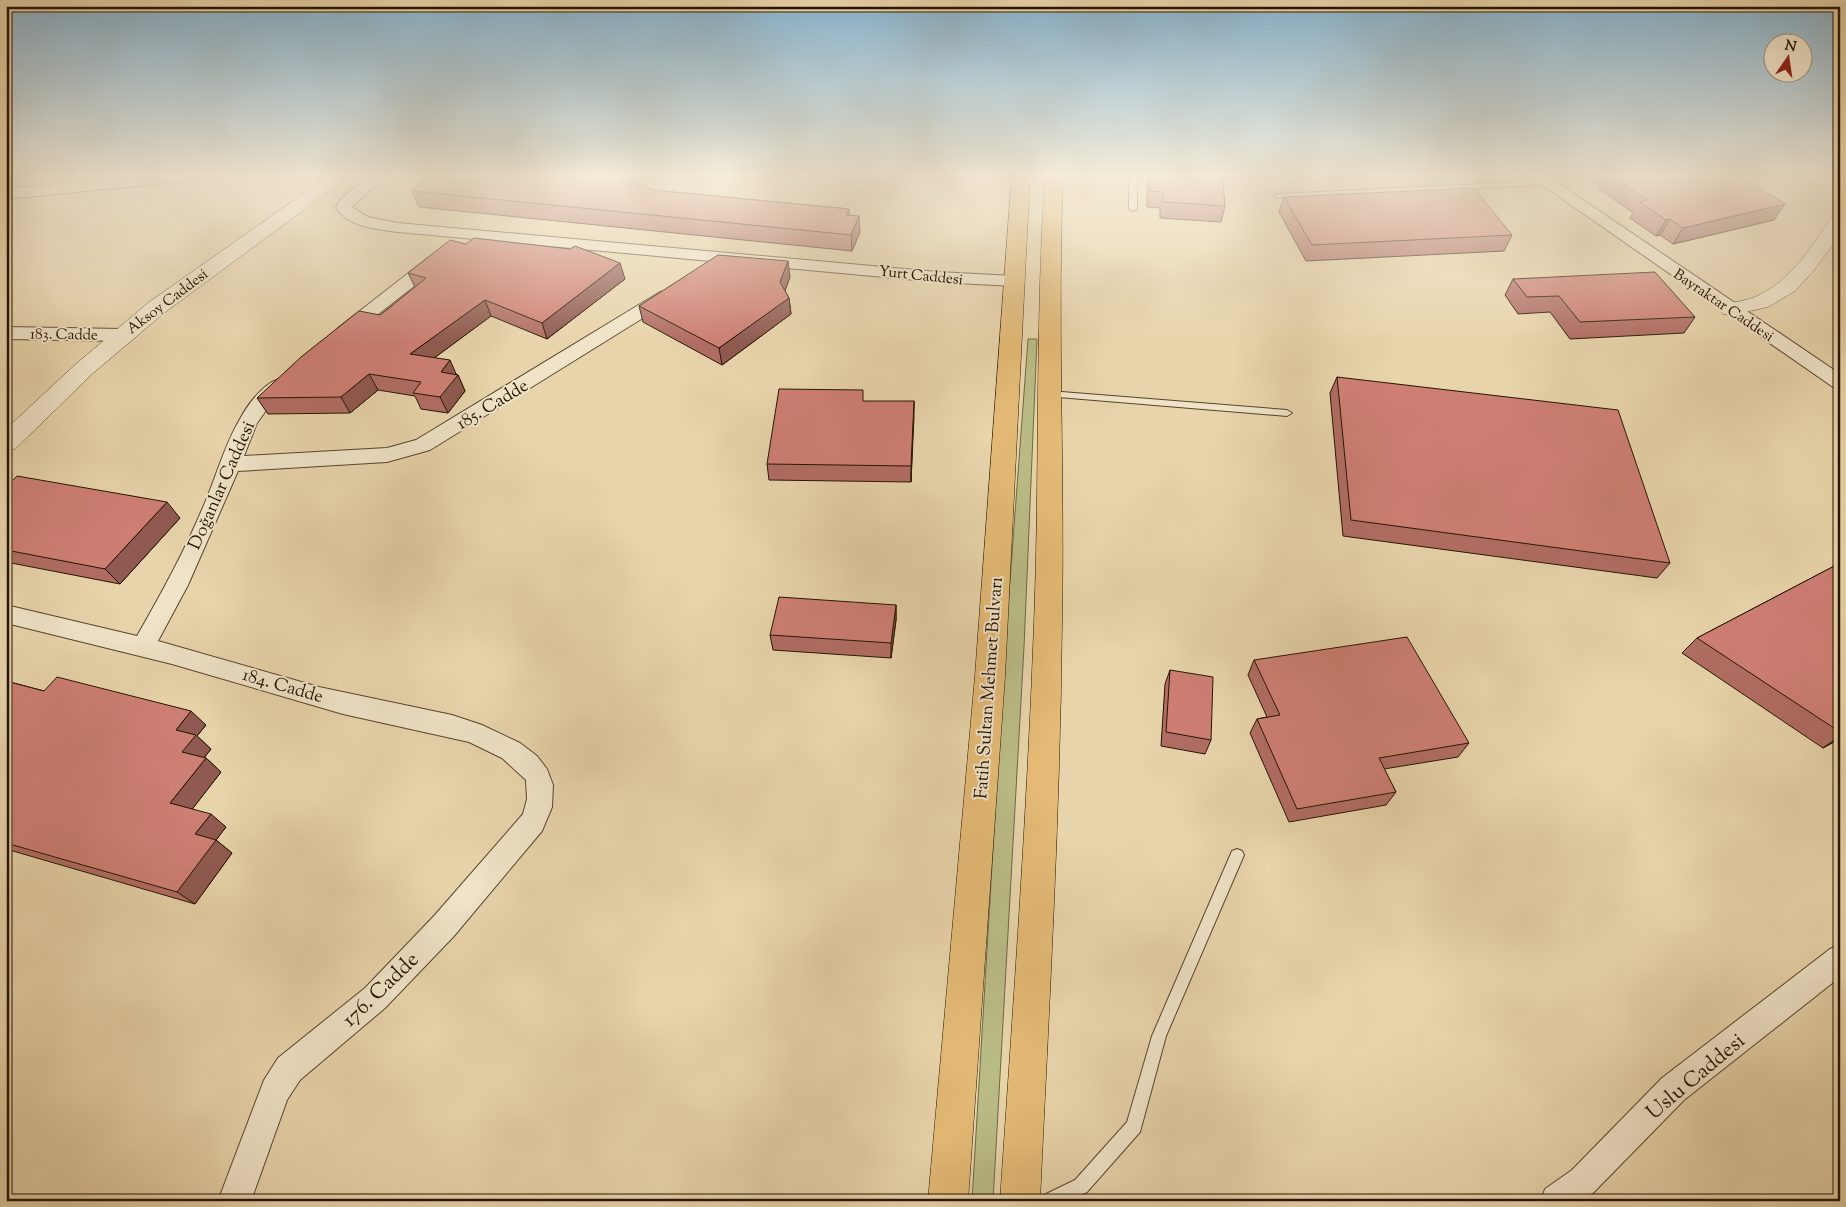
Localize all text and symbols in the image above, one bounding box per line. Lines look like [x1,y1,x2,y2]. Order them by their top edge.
north arrow [1764,32,1814,82]
text: N [1783,36,1798,58]
street label: Yurt Caddesi [878,262,964,291]
street label: Aksoy Caddesi [123,265,213,340]
street label: Bayraktar Caddesi [1669,265,1778,348]
street label: 183. Cadde [30,324,98,347]
street label: 185. Cadde [452,374,534,438]
street label: Doğanlar Caddesi [183,417,263,554]
street label: Fatih Sultan Mehmet Bulvarı [969,576,1011,800]
street label: 184. Cadde [239,663,326,711]
street label: 176. Cadde [336,946,427,1035]
street label: Uslu Caddesi [1640,1027,1752,1128]

